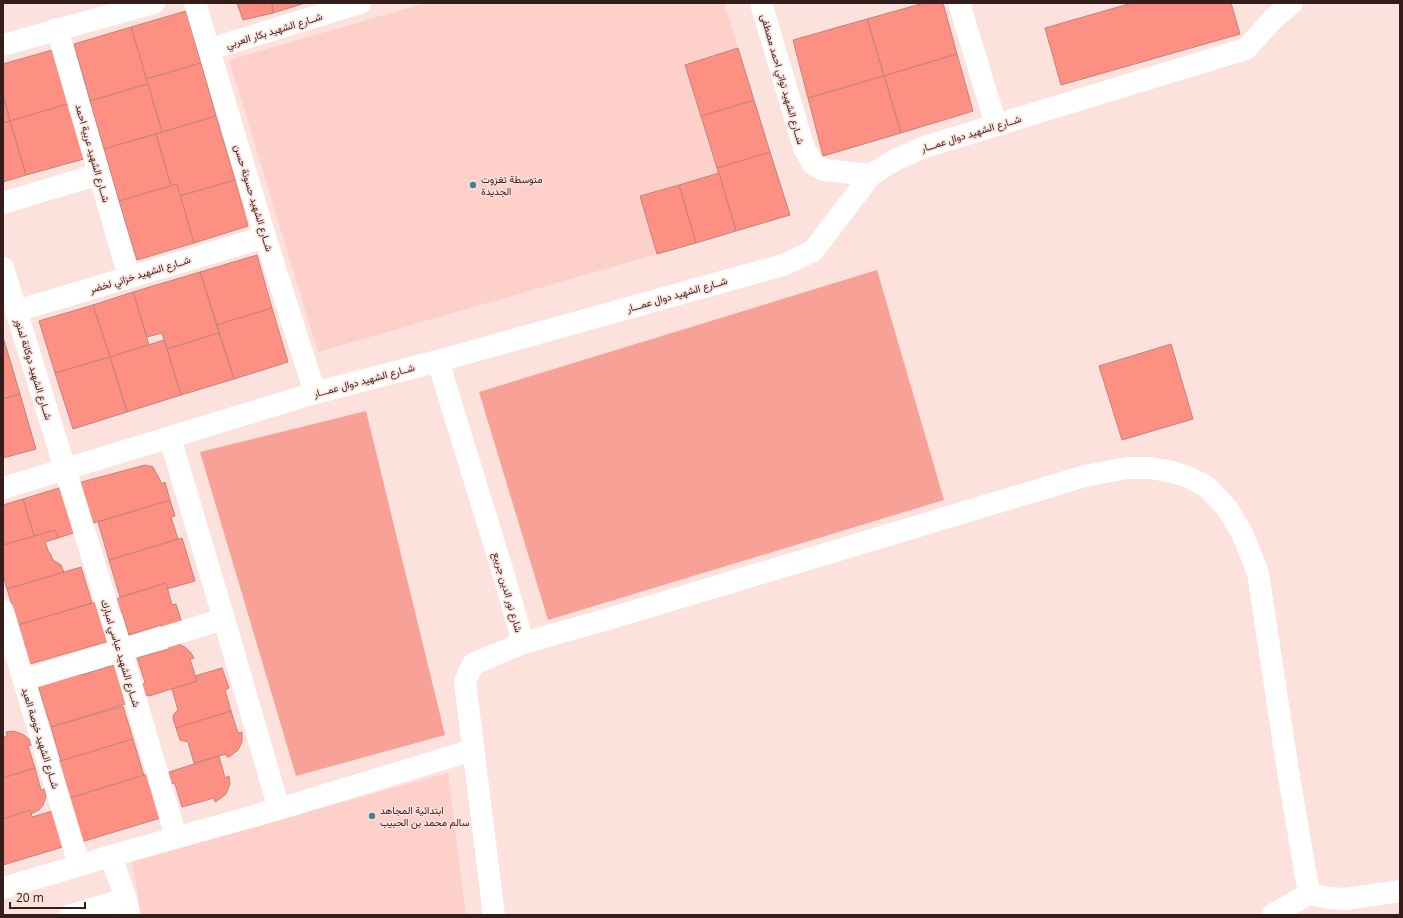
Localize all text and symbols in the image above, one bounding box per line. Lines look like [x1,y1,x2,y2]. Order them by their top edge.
street label: شــارع الشهيد بكار العربي [224,9,325,53]
street label: شــارع الشهيد تواتي احمد مصطفى [756,12,808,147]
street label: شــارع الشهيد عربية احمد [72,102,114,204]
street label: شــارع الشهيد دوال عمـــار [918,111,1023,155]
street label: شــارع الشهيد حسونة حسن [231,143,277,253]
place label: متوسطة تغزوت الجديدة [481,172,542,198]
marker: متوسطة تغزوت الجديدة [468,180,478,190]
street label: شــارع الشهيد خزاني لخضر [87,252,193,298]
street label: شــارع الشهيد دوال عمـــار [624,273,729,315]
street label: شــارع الشهيد دوكانة لمنور [12,316,56,421]
street label: شــارع الشهيد دوال عمـــار [311,360,416,401]
street label: شارع نور الدين جريبع [490,550,526,634]
street label: شــارع الشهيد عباسي امبارك [96,597,144,709]
street label: شــارع الشهيد خوصة العيد [19,685,63,791]
place label: ابتدائية المجاهد سالم محمد بن الحبيب [380,803,469,829]
marker: ابتدائية المجاهد سالم محمد بن الحبيب [367,811,377,821]
scale bar [10,884,85,910]
text: 20 m [16,889,44,906]

